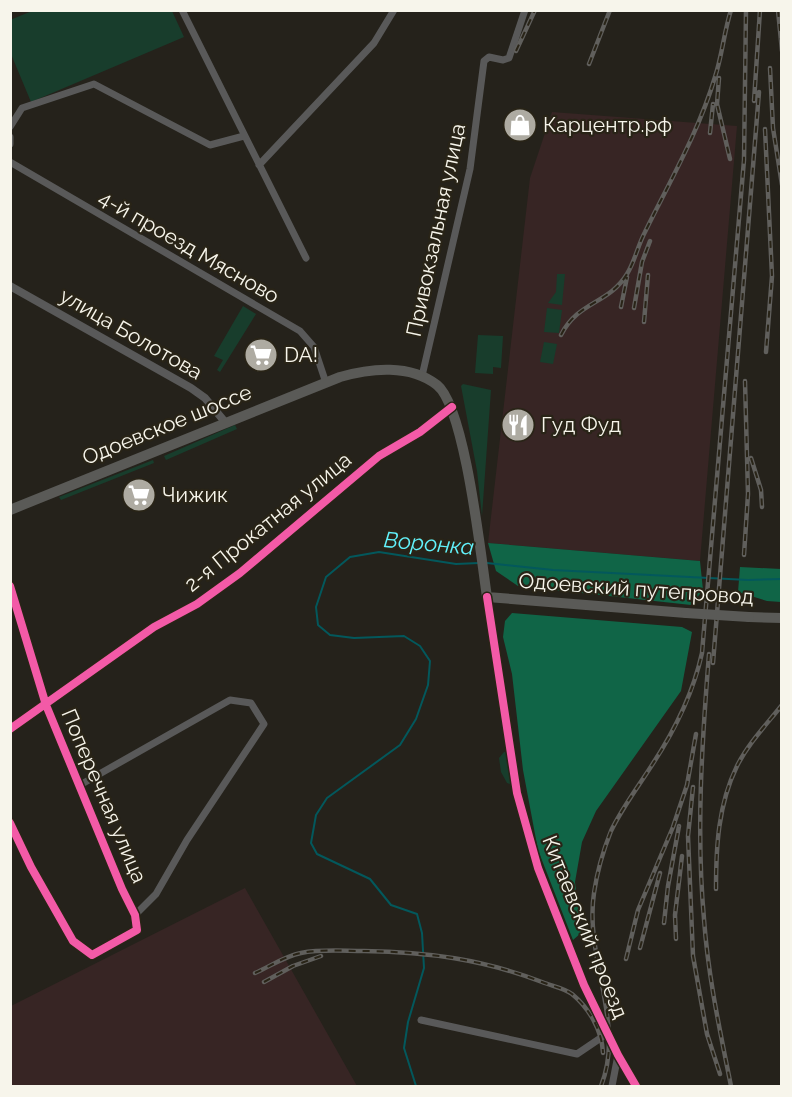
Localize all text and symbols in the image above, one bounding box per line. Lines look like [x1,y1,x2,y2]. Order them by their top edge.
shop icon: Карцентр.рф [502,107,538,143]
place label: Карцентр.рф [543,112,672,137]
street label: Привокзальная улица [401,121,470,339]
street label: 4-й проезд Мясново [95,185,284,308]
street label: улица Болотова [55,283,207,385]
supermarket icon: DA! [243,337,279,373]
place label: DA! [284,342,318,367]
street label: Одоевское шоссе [78,379,255,470]
restaurant icon: Гуд Фуд [500,407,536,443]
place label: Гуд Фуд [541,412,621,437]
street label: 2-я Прокатная улица [179,447,356,597]
supermarket icon: Чижик [121,477,157,513]
place label: Чижик [162,482,228,507]
water label: Воронка [383,526,475,560]
street label: Одоевский путепровод [518,568,754,609]
street label: Поперечная улица [56,705,152,887]
street label: Китаевский проезд [537,832,634,1022]

